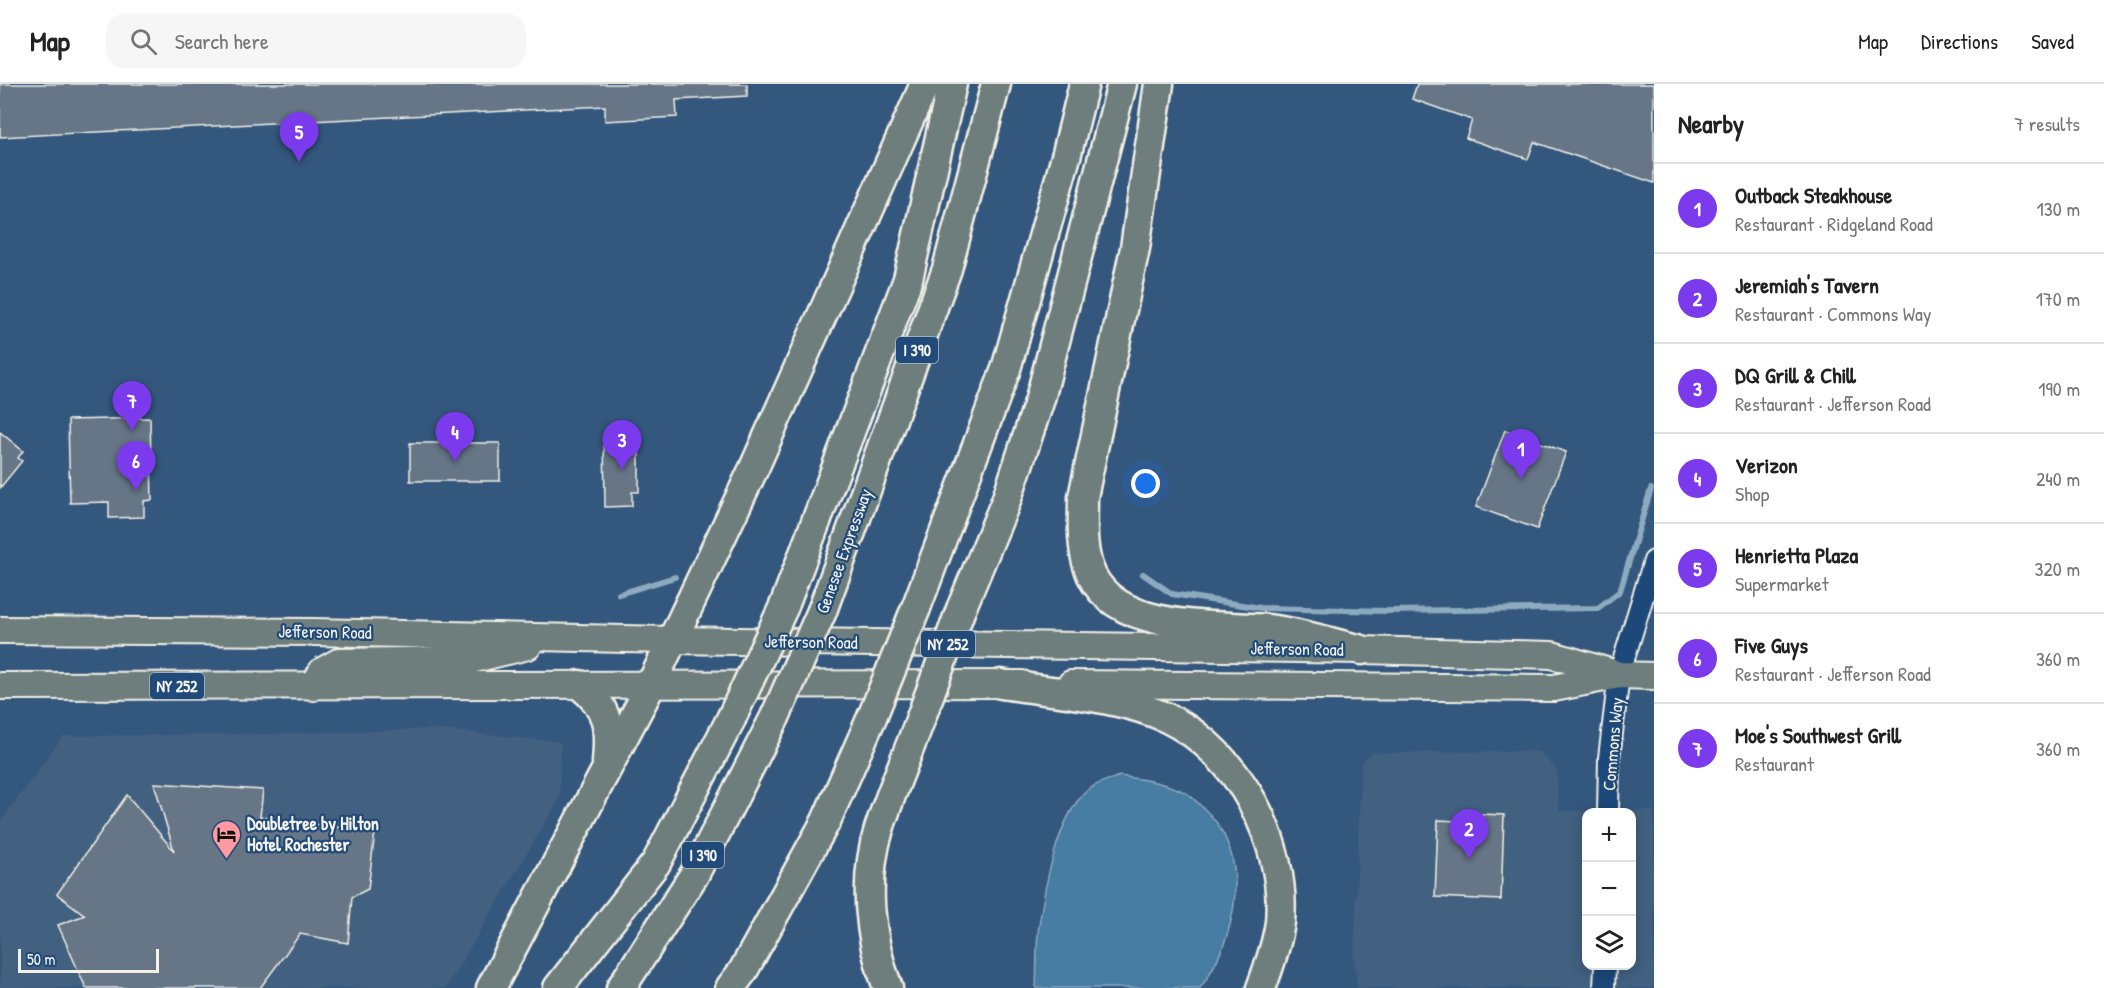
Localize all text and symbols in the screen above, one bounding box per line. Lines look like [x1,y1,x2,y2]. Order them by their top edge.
search box [106,14,526,68]
text: Map [30,22,70,60]
icon: search [127,25,160,58]
text: Search here [175,26,269,56]
text: Map [1858,27,1888,56]
text: Directions [1921,27,1998,56]
text: Saved [2031,27,2074,56]
text: Nearby [1678,106,1744,141]
text: 7 results [2014,110,2080,137]
pin: 5 [280,112,318,162]
text: Outback Steakhouse [1735,180,1892,210]
text: 1 [1694,195,1701,222]
text: 130 m [2037,195,2080,222]
text: Restaurant · Ridgeland Road [1735,210,1933,237]
text: Jeremiah's Tavern [1735,270,1879,300]
text: 2 [1693,285,1702,312]
text: 170 m [2036,285,2080,312]
text: Restaurant · Commons Way [1735,300,1931,327]
road number: I 390 [896,337,938,363]
text: DQ Grill & Chill [1735,360,1856,390]
text: 3 [1693,375,1702,402]
text: 190 m [2038,375,2080,402]
pin: 7 [112,382,152,431]
text: Restaurant · Jefferson Road [1735,390,1931,417]
pin: 4 [436,412,474,462]
pin: 3 [602,420,642,470]
pin: 1 [1502,430,1540,479]
pin: 6 [116,442,156,491]
text: Verizon [1735,450,1798,480]
text: 4 [1694,465,1701,492]
text: 240 m [2036,465,2080,492]
your location [1131,469,1160,498]
text: Shop [1735,480,1769,507]
street label: Genesee Expressway [809,485,878,617]
text: Henrietta Plaza [1735,540,1858,570]
text: 5 [1693,555,1702,582]
text: 320 m [2035,555,2080,582]
text: Supermarket [1735,570,1829,597]
street label: Jefferson Road [278,618,372,645]
street label: Jefferson Road [764,628,858,655]
text: Five Guys [1735,630,1808,660]
road number: NY 252 [921,631,975,657]
street label: Jefferson Road [1250,635,1344,662]
text: 6 [1694,645,1701,672]
text: 360 m [2036,645,2080,672]
text: Restaurant · Jefferson Road [1735,660,1931,687]
road number: NY 252 [150,673,204,699]
street label: Commons Way [1596,696,1629,792]
text: Moe's Southwest Grill [1735,720,1901,750]
text: 7 [1693,735,1702,762]
text: 360 m [2036,735,2080,762]
text: Restaurant [1735,750,1814,777]
map controls [1582,808,1636,970]
button: + [1582,808,1636,862]
pin: 2 [1450,810,1488,859]
place label: Doubletree by Hilton Hotel Rochester [247,811,379,857]
hotel icon: Doubletree by Hilton Hotel Rochester [210,818,242,860]
road number: I 390 [682,842,724,868]
button: − [1582,862,1636,916]
button: layers [1582,916,1636,970]
scale bar [18,946,159,974]
text: 50 m [27,948,56,970]

